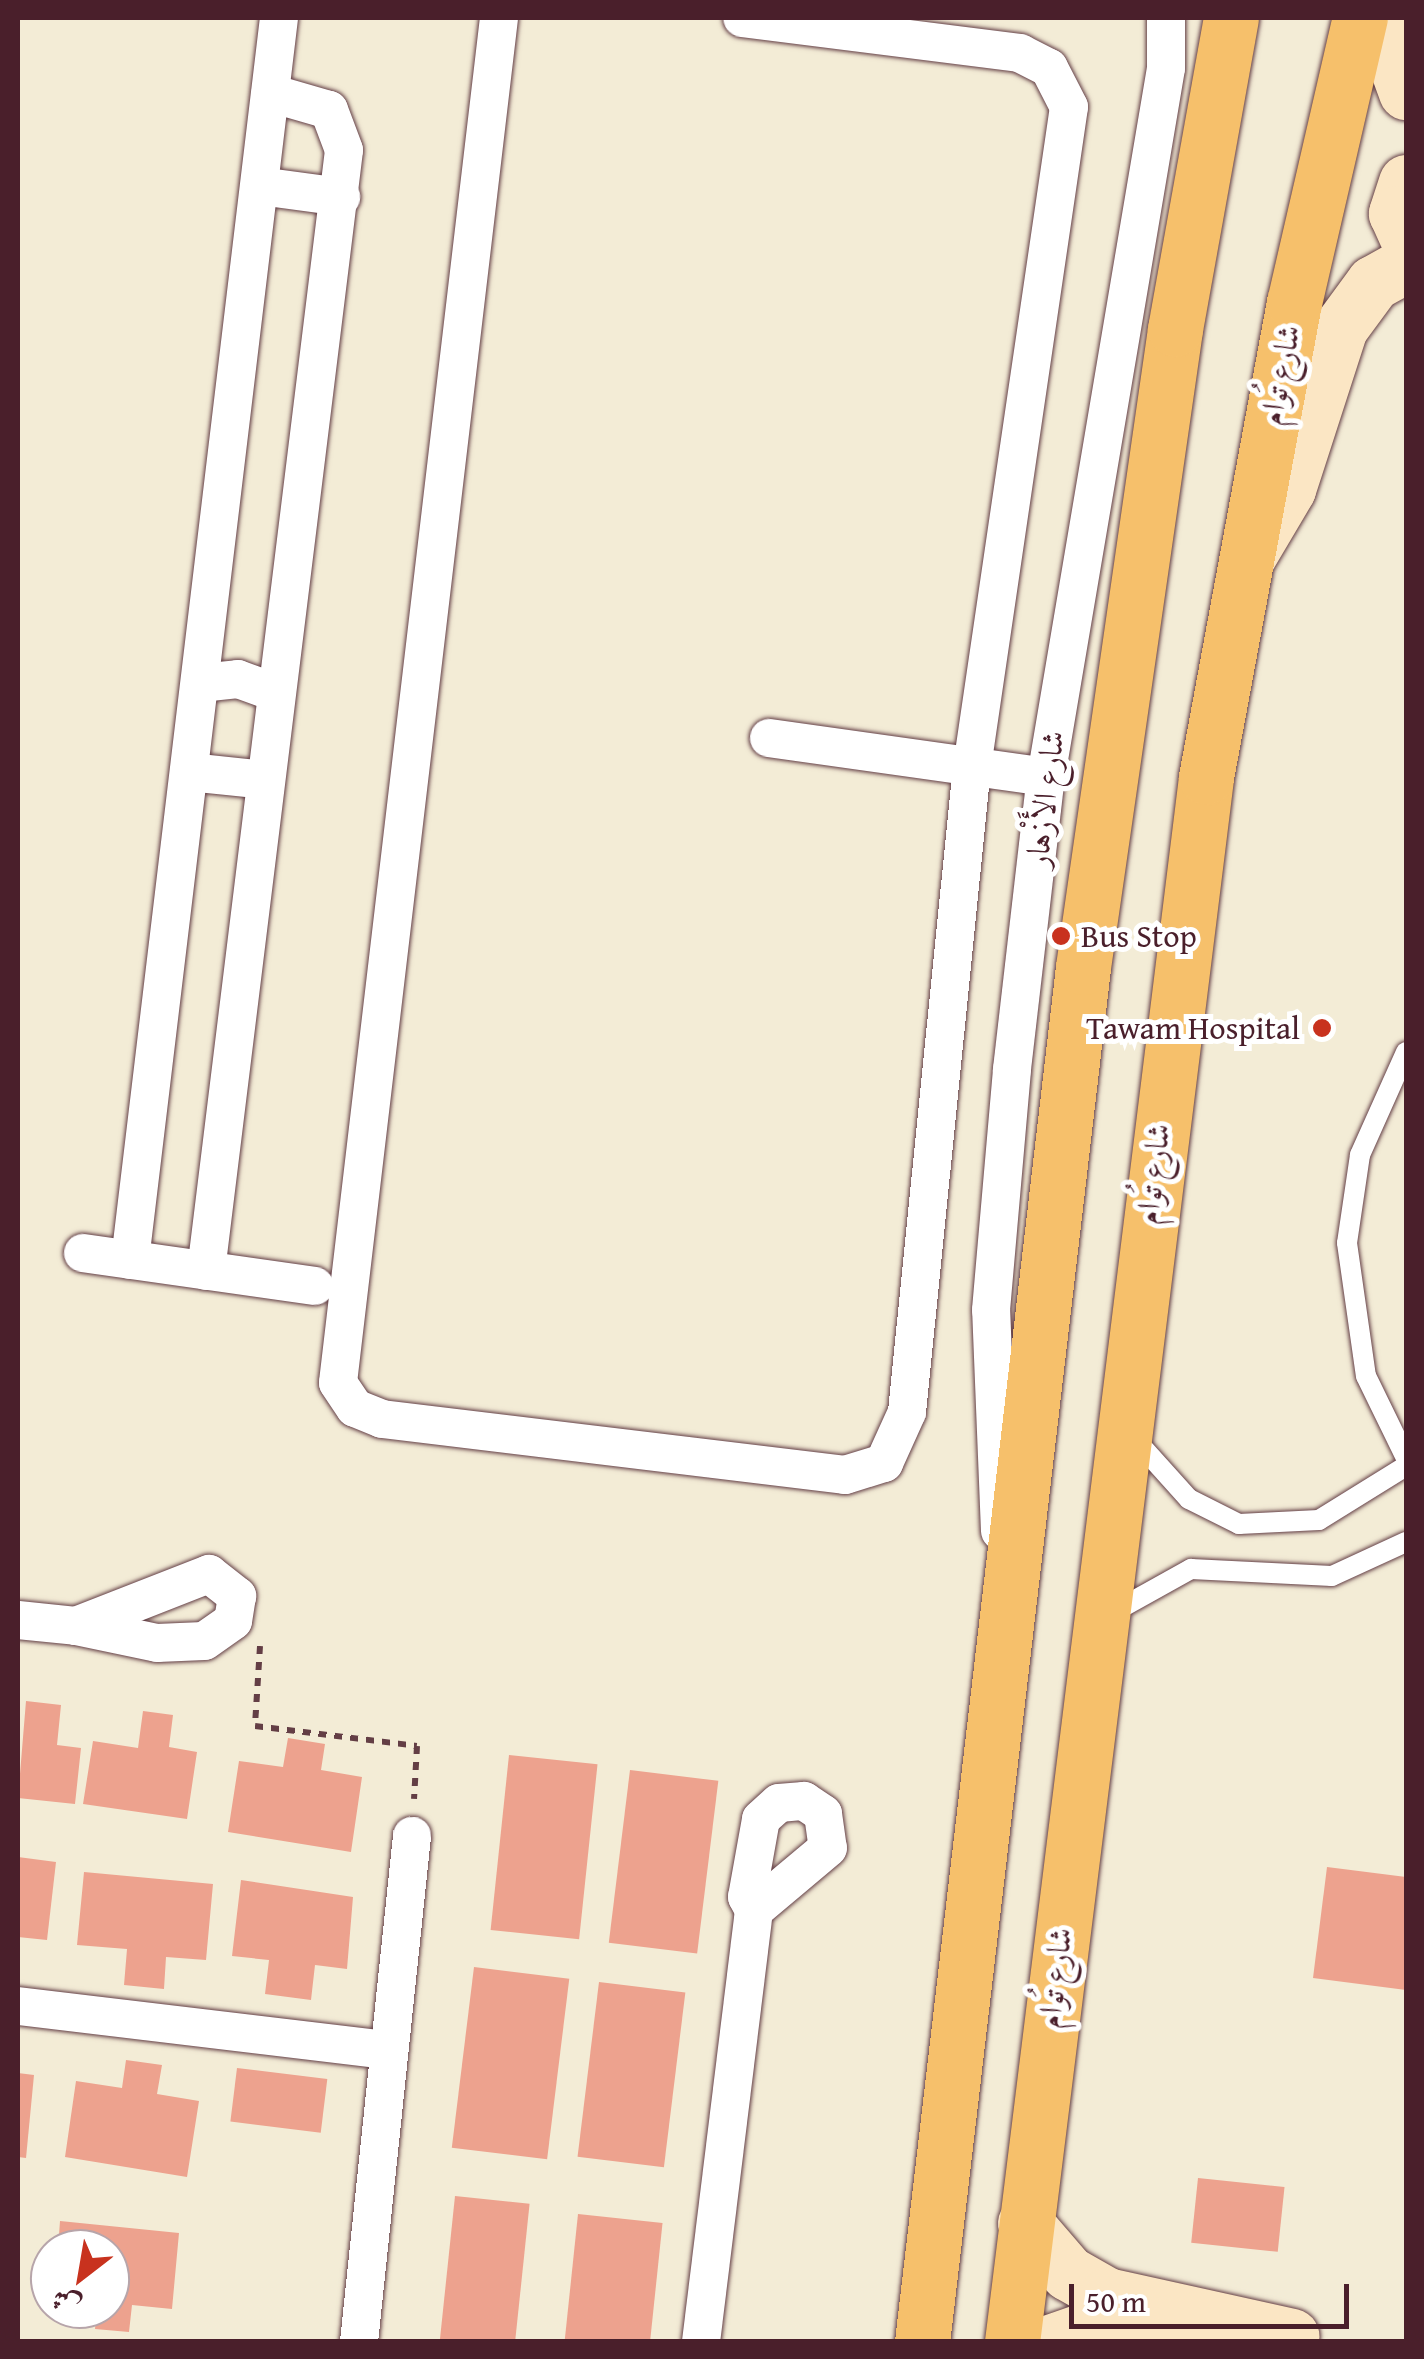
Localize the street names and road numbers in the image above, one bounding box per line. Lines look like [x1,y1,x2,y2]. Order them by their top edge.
street label: شارع تُوام [1252,322,1308,428]
street label: شارع الأَزْهار [1018,728,1072,870]
street label: شارع تُوام [1128,1121,1178,1227]
street label: شارع تُوام [1030,1925,1080,2031]

